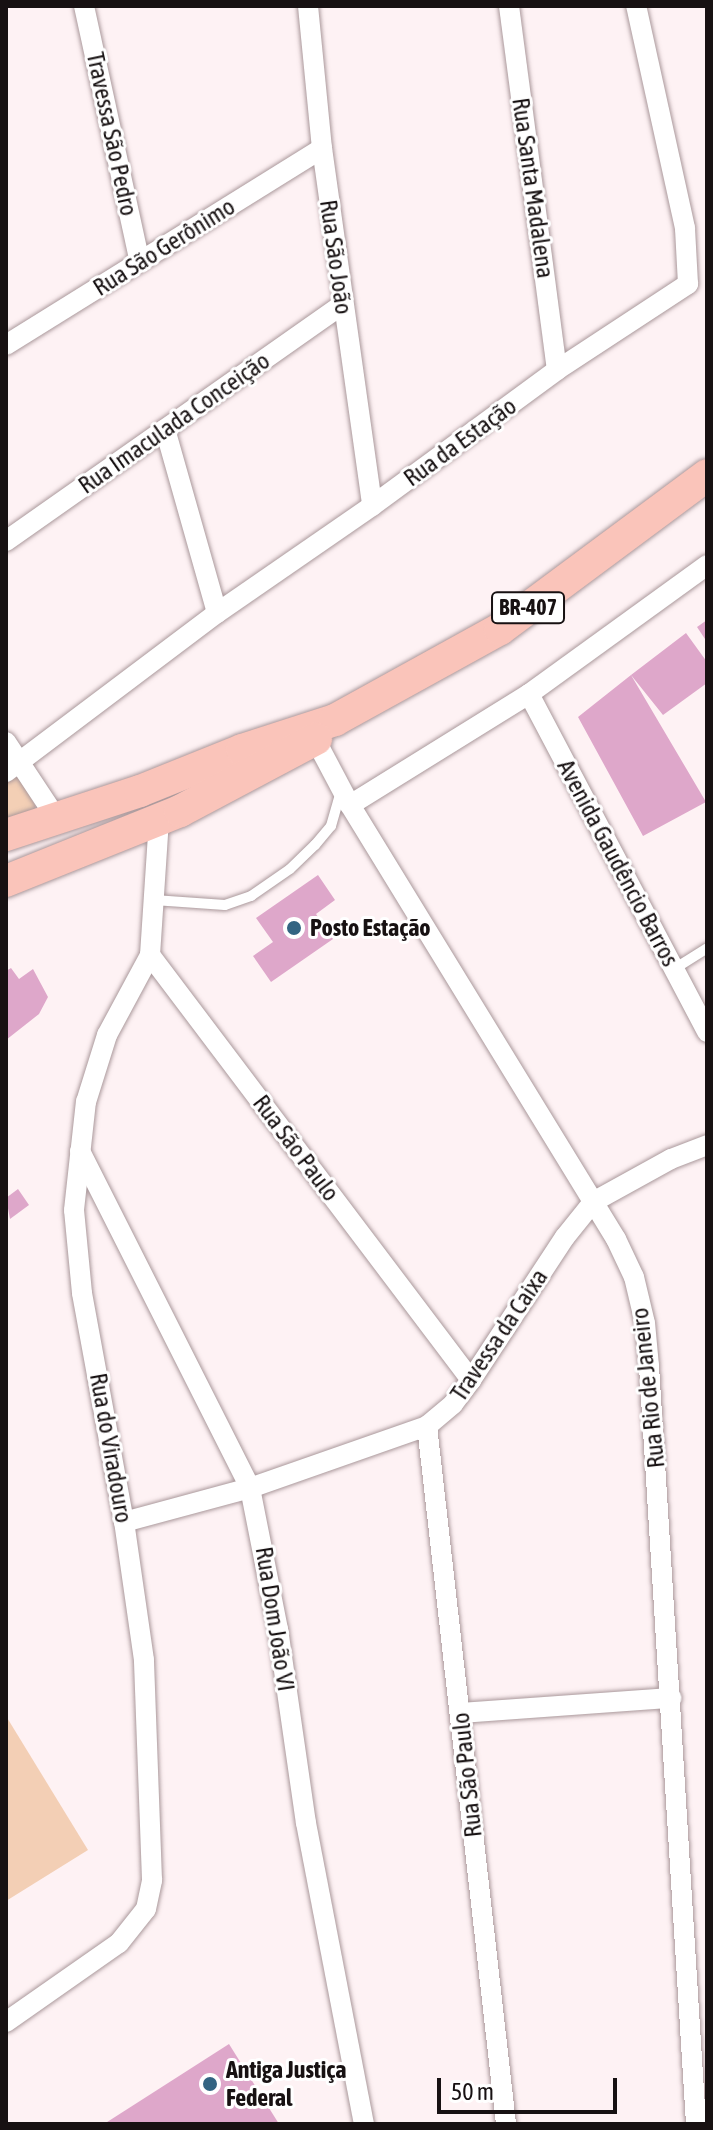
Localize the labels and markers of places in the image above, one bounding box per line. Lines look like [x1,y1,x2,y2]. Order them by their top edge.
place label: Posto Estação [310,914,431,942]
marker: Posto Estação [285,919,303,937]
place label: Antiga Justiça Federal [226,2056,346,2112]
marker: Antiga Justiça Federal [201,2075,219,2093]

